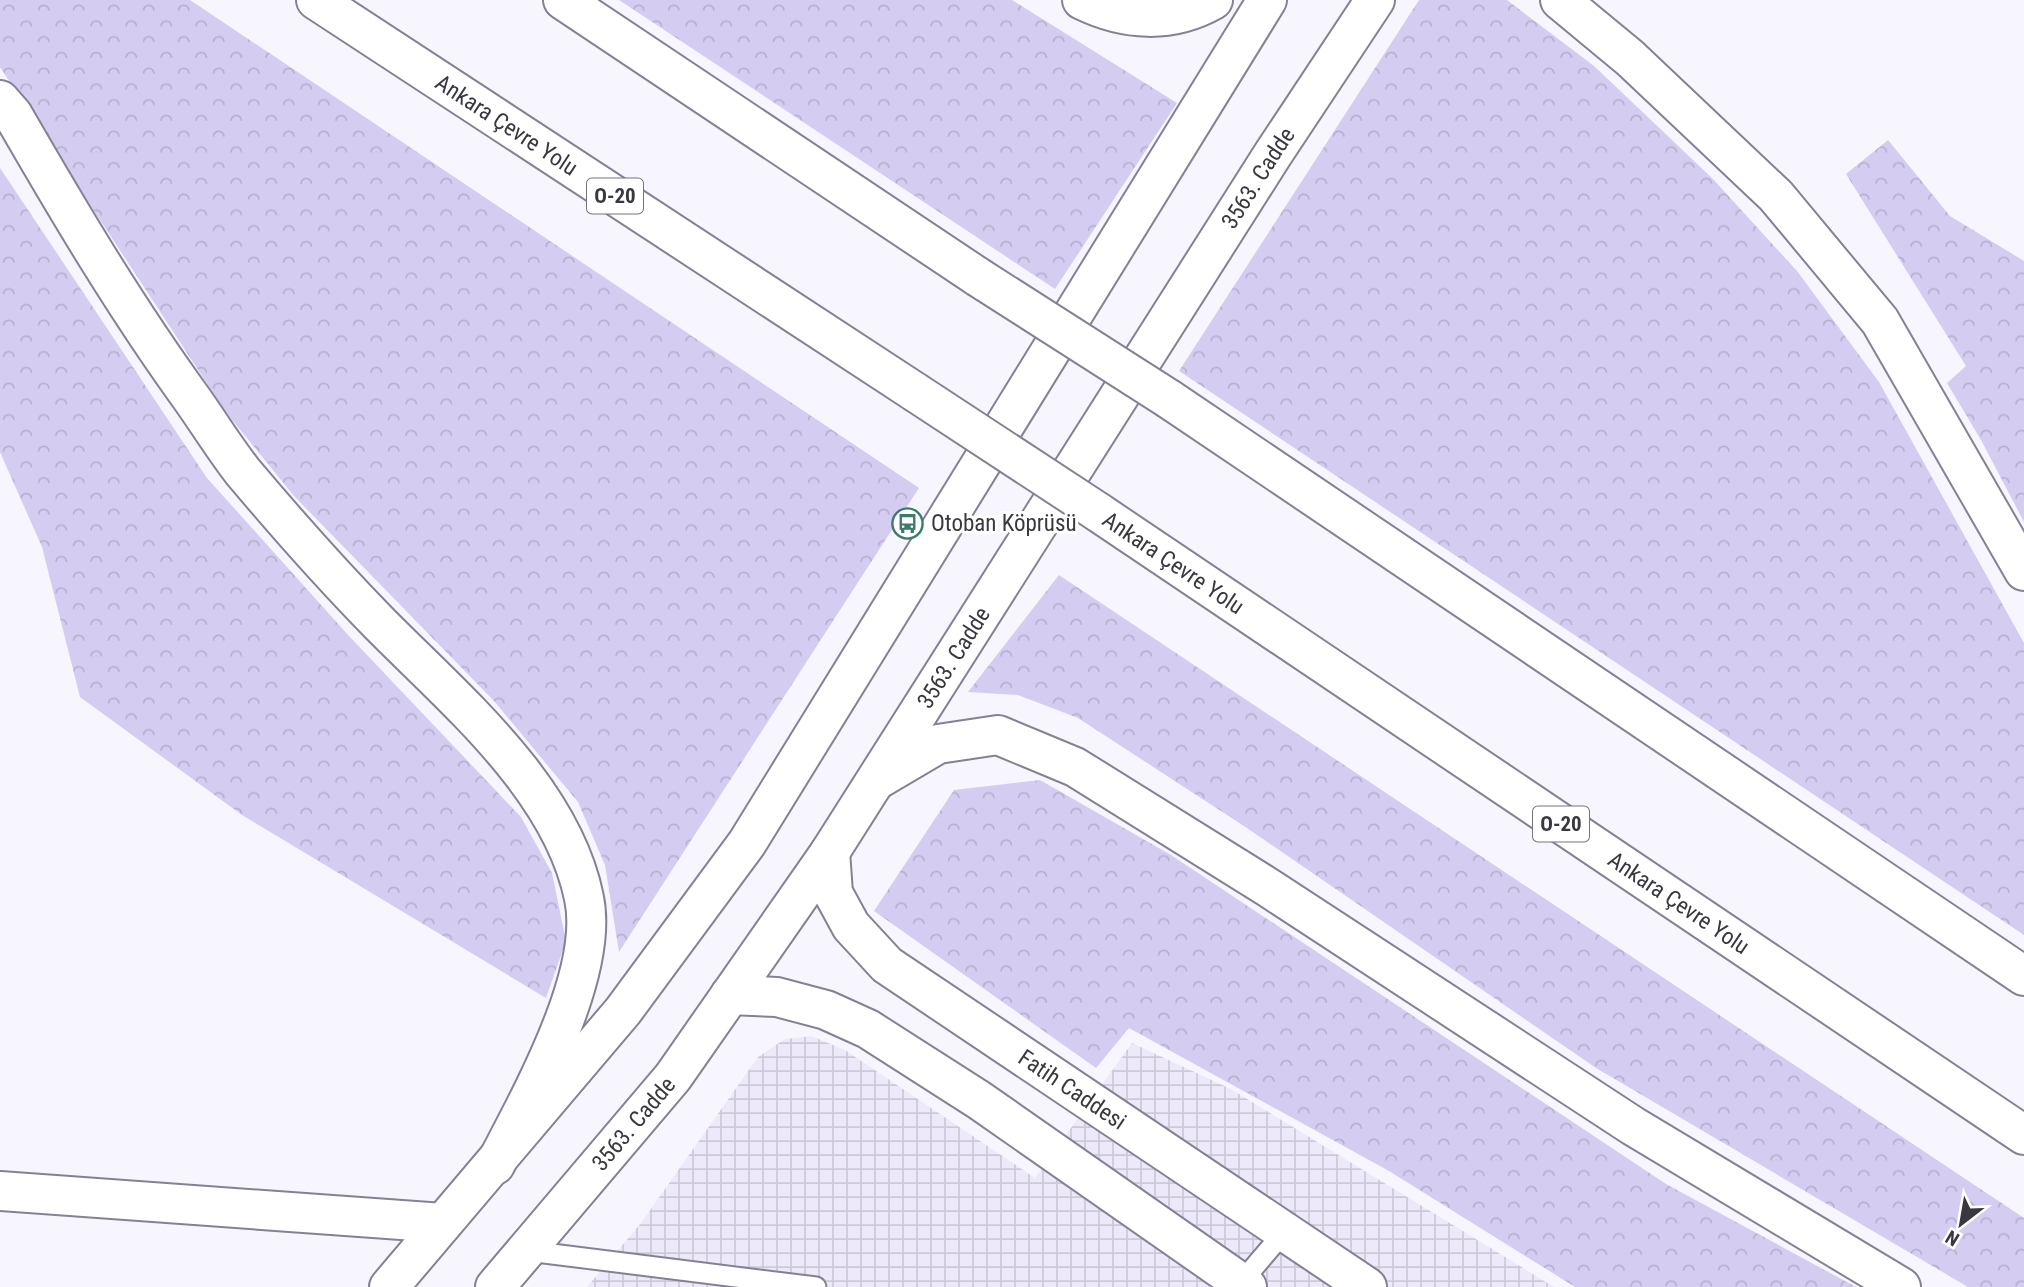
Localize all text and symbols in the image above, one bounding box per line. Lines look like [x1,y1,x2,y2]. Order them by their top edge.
street label: Ankara Çevre Yolu [430,69,583,182]
street label: 3563. Cadde [1216,123,1301,234]
road number: O-20 [587,178,643,214]
bus stop icon: Otoban Köprüsü [891,506,925,540]
street label: Ankara Çevre Yolu [1097,506,1249,620]
place label: Otoban Köprüsü [931,510,1077,537]
street label: 3563. Cadde [912,602,996,713]
road number: O-20 [1533,806,1589,842]
street label: Ankara Çevre Yolu [1603,846,1754,960]
street label: Fatih Caddesi [1013,1044,1131,1135]
street label: 3563. Cadde [586,1072,681,1176]
north arrow [1926,1189,1996,1259]
text: N [1942,1225,1963,1251]

